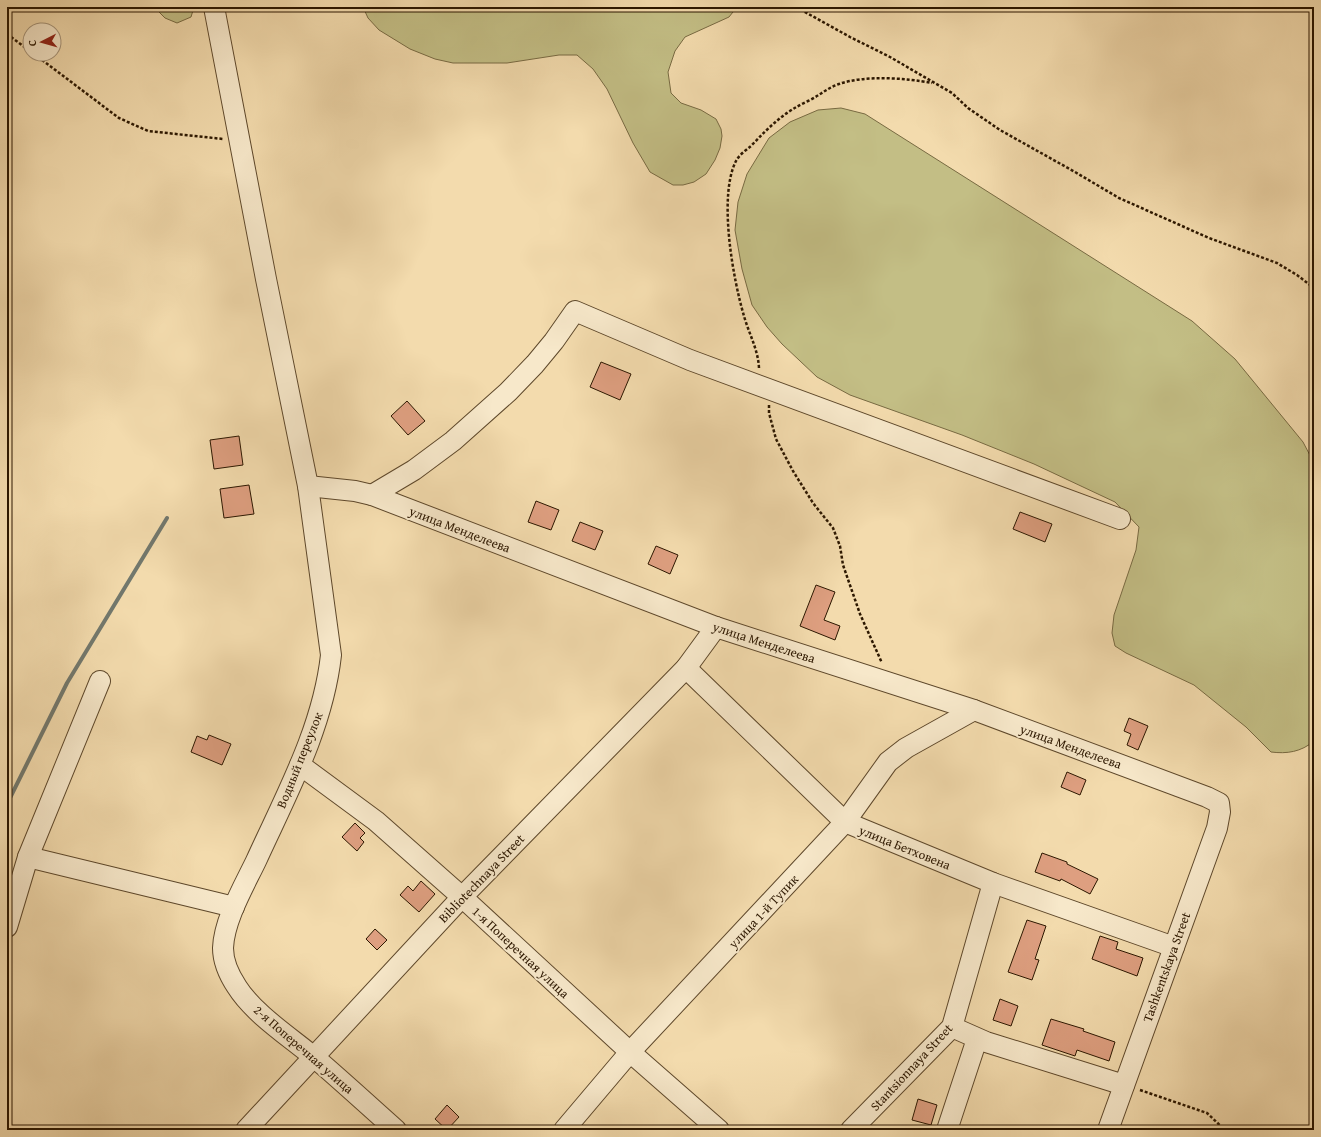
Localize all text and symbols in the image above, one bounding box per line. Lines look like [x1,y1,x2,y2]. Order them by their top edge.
north arrow [22,22,62,62]
text: С [24,39,40,47]
street label: улица Менделеева [406,501,514,558]
street label: улица Менделеева [709,617,818,668]
street label: Водный переулок [272,709,327,811]
street label: улица Менделеева [1016,719,1125,774]
street label: улица Бетховена [855,820,954,875]
street label: Bibliotechnaya Street [434,829,529,927]
street label: улица 1-й Тупик [723,870,803,953]
street label: 1-я Поперечная улица [468,902,574,1003]
street label: Tashkentskaya Street [1138,909,1195,1025]
street label: 2-я Поперечная улица [250,1001,358,1099]
street label: Stantsionnaya Street [866,1019,957,1115]

